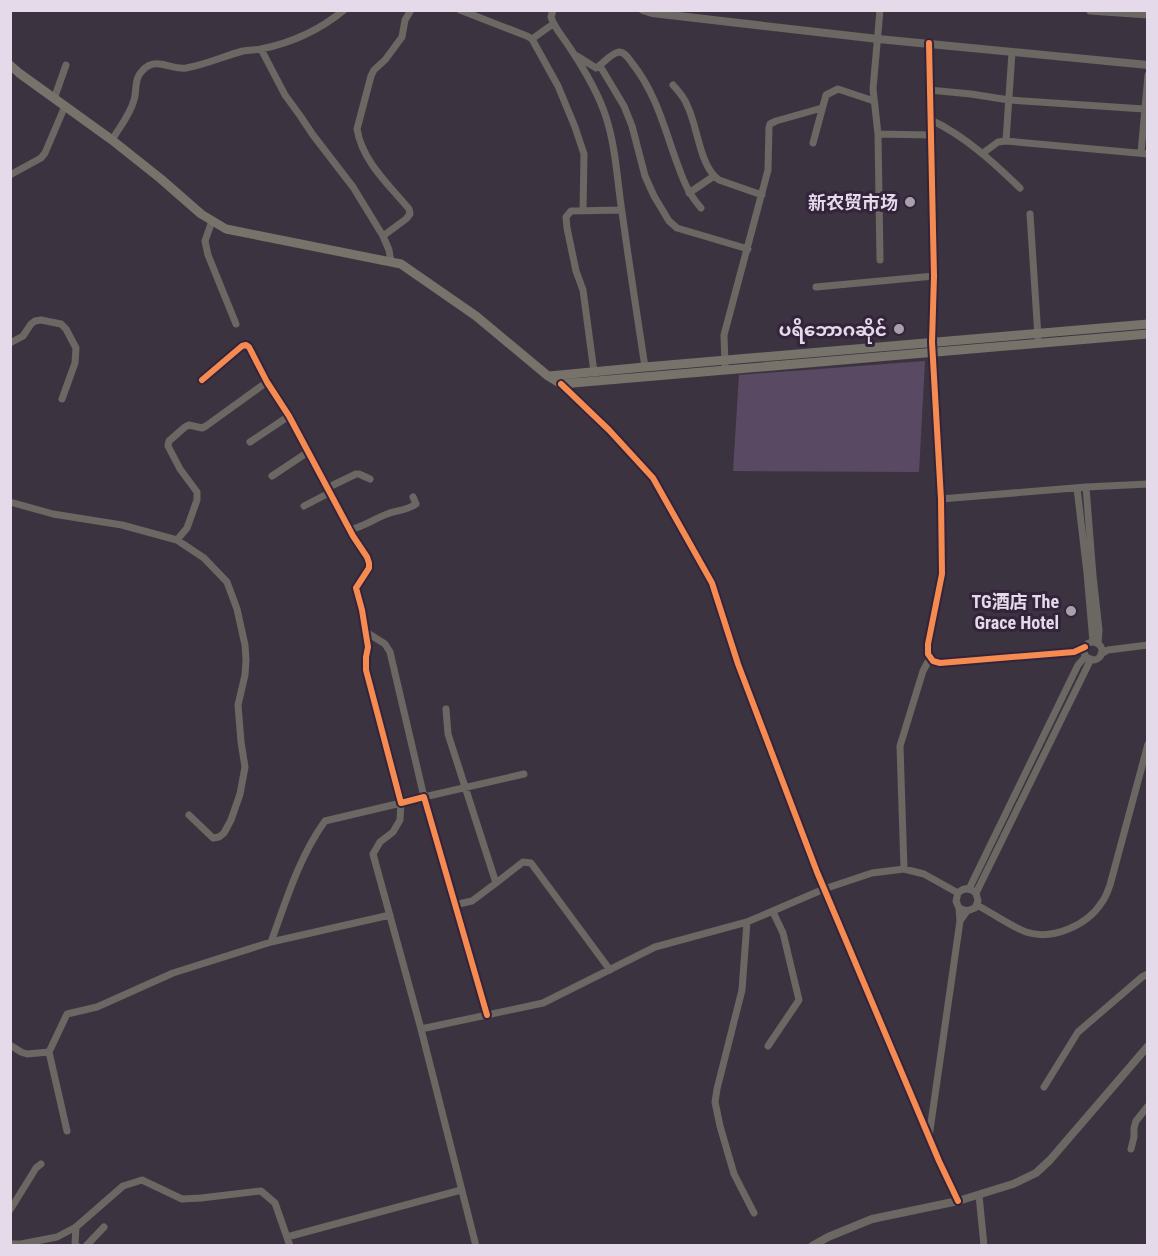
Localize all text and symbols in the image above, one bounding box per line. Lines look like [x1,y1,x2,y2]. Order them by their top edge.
place label: 新农贸市场 [808,192,898,213]
marker: 新农贸市场 [903,195,917,209]
place label: ပရိဘောဂဆိုင် [779,318,887,344]
marker: ပရိဘောဂဆိုင် [892,322,906,336]
place label: TG酒店 The Grace Hotel [972,591,1059,633]
marker: TG酒店 The Grace Hotel [1064,604,1078,618]

